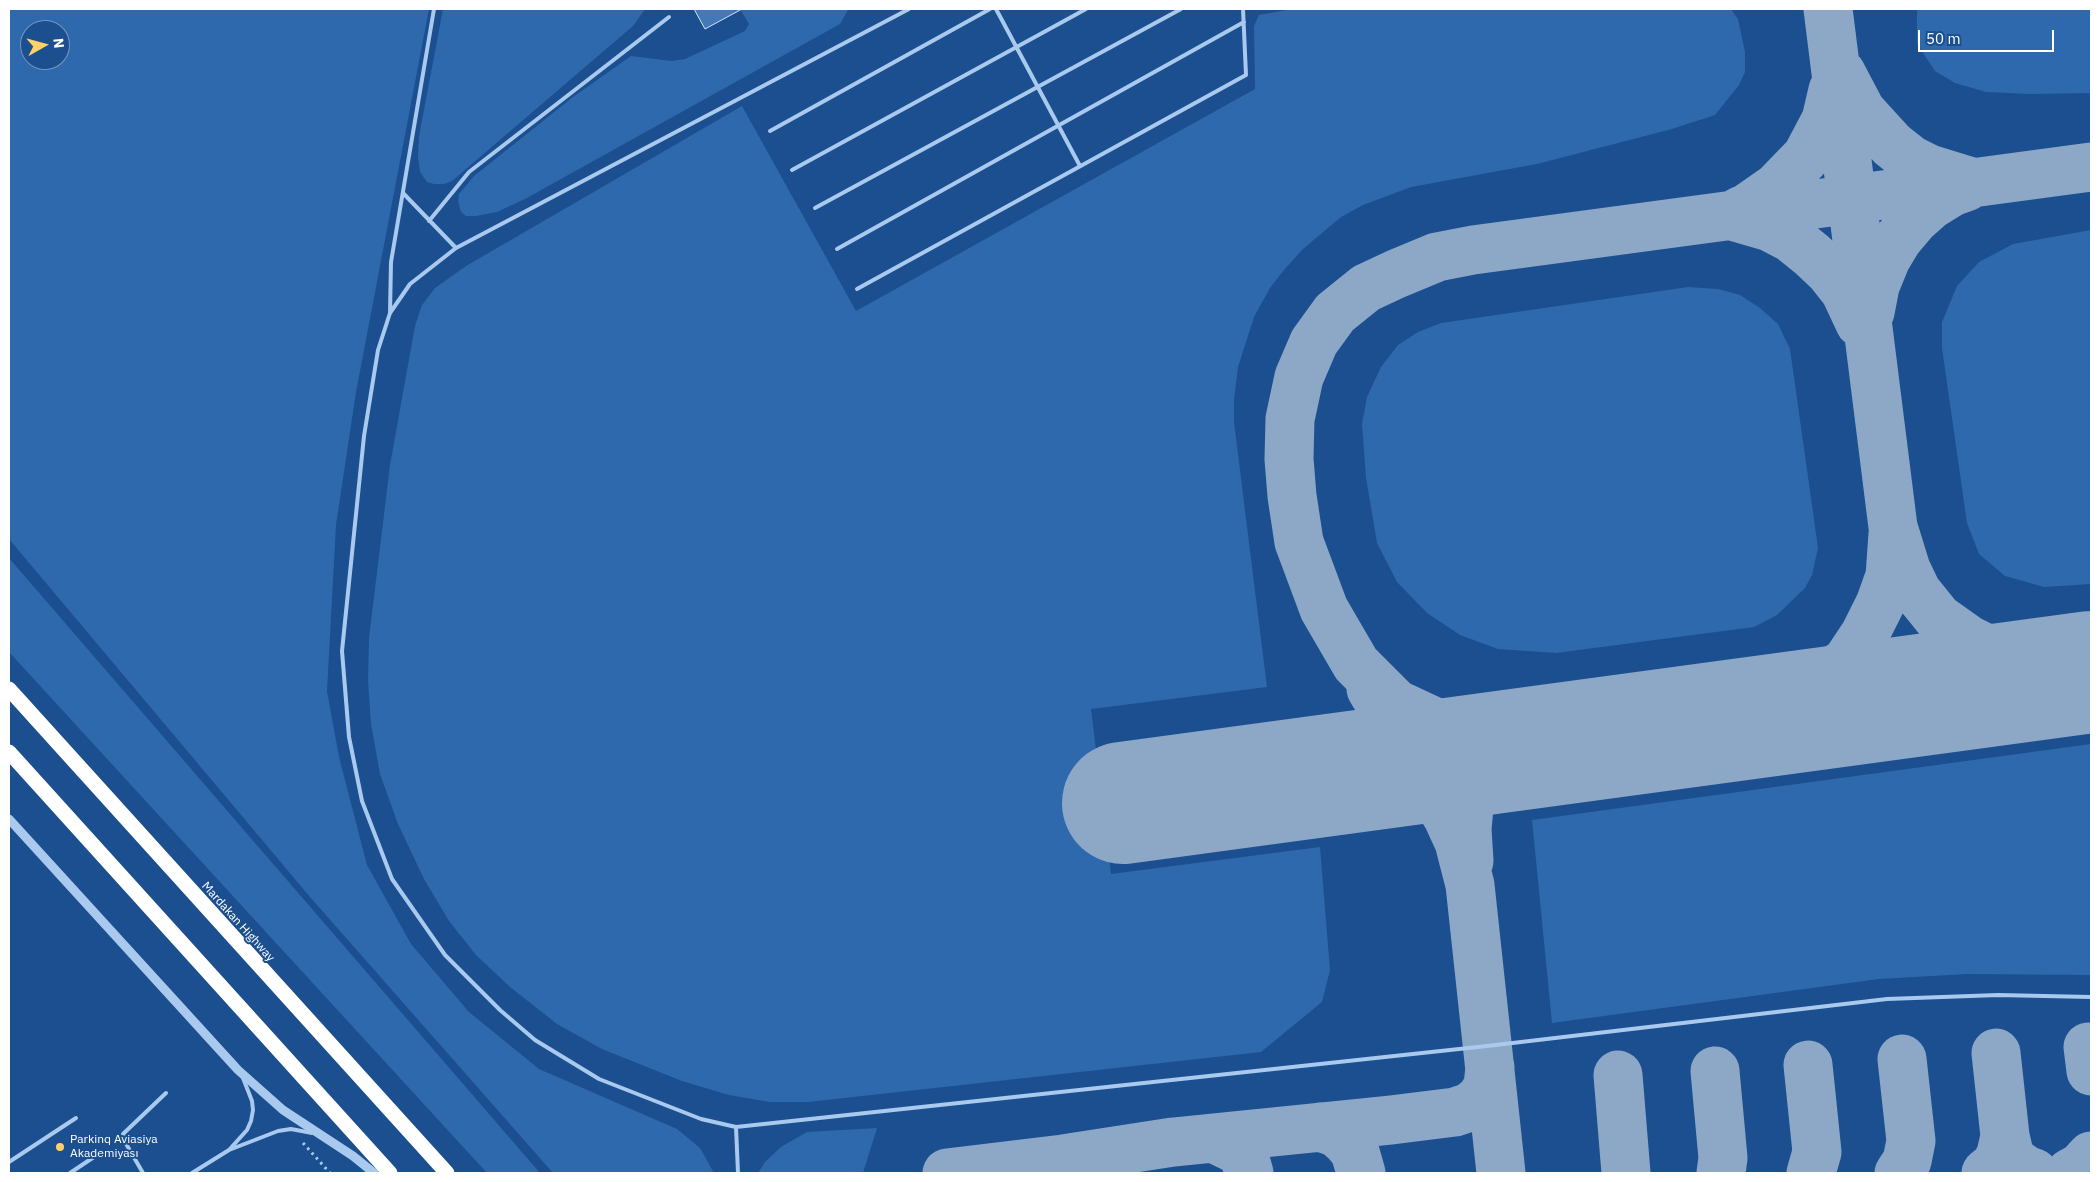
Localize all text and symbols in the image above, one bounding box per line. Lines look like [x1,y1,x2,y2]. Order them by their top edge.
north arrow [20,20,70,70]
scale bar [1920,20,2056,52]
text: 50 m [1926,29,1961,48]
text: N [49,37,68,49]
street label: Mardakan Highway [198,879,278,965]
place label: Parkinq Aviasiya Akademiyası [70,1133,158,1161]
marker: Parkinq Aviasiya Akademiyası [54,1141,66,1153]

